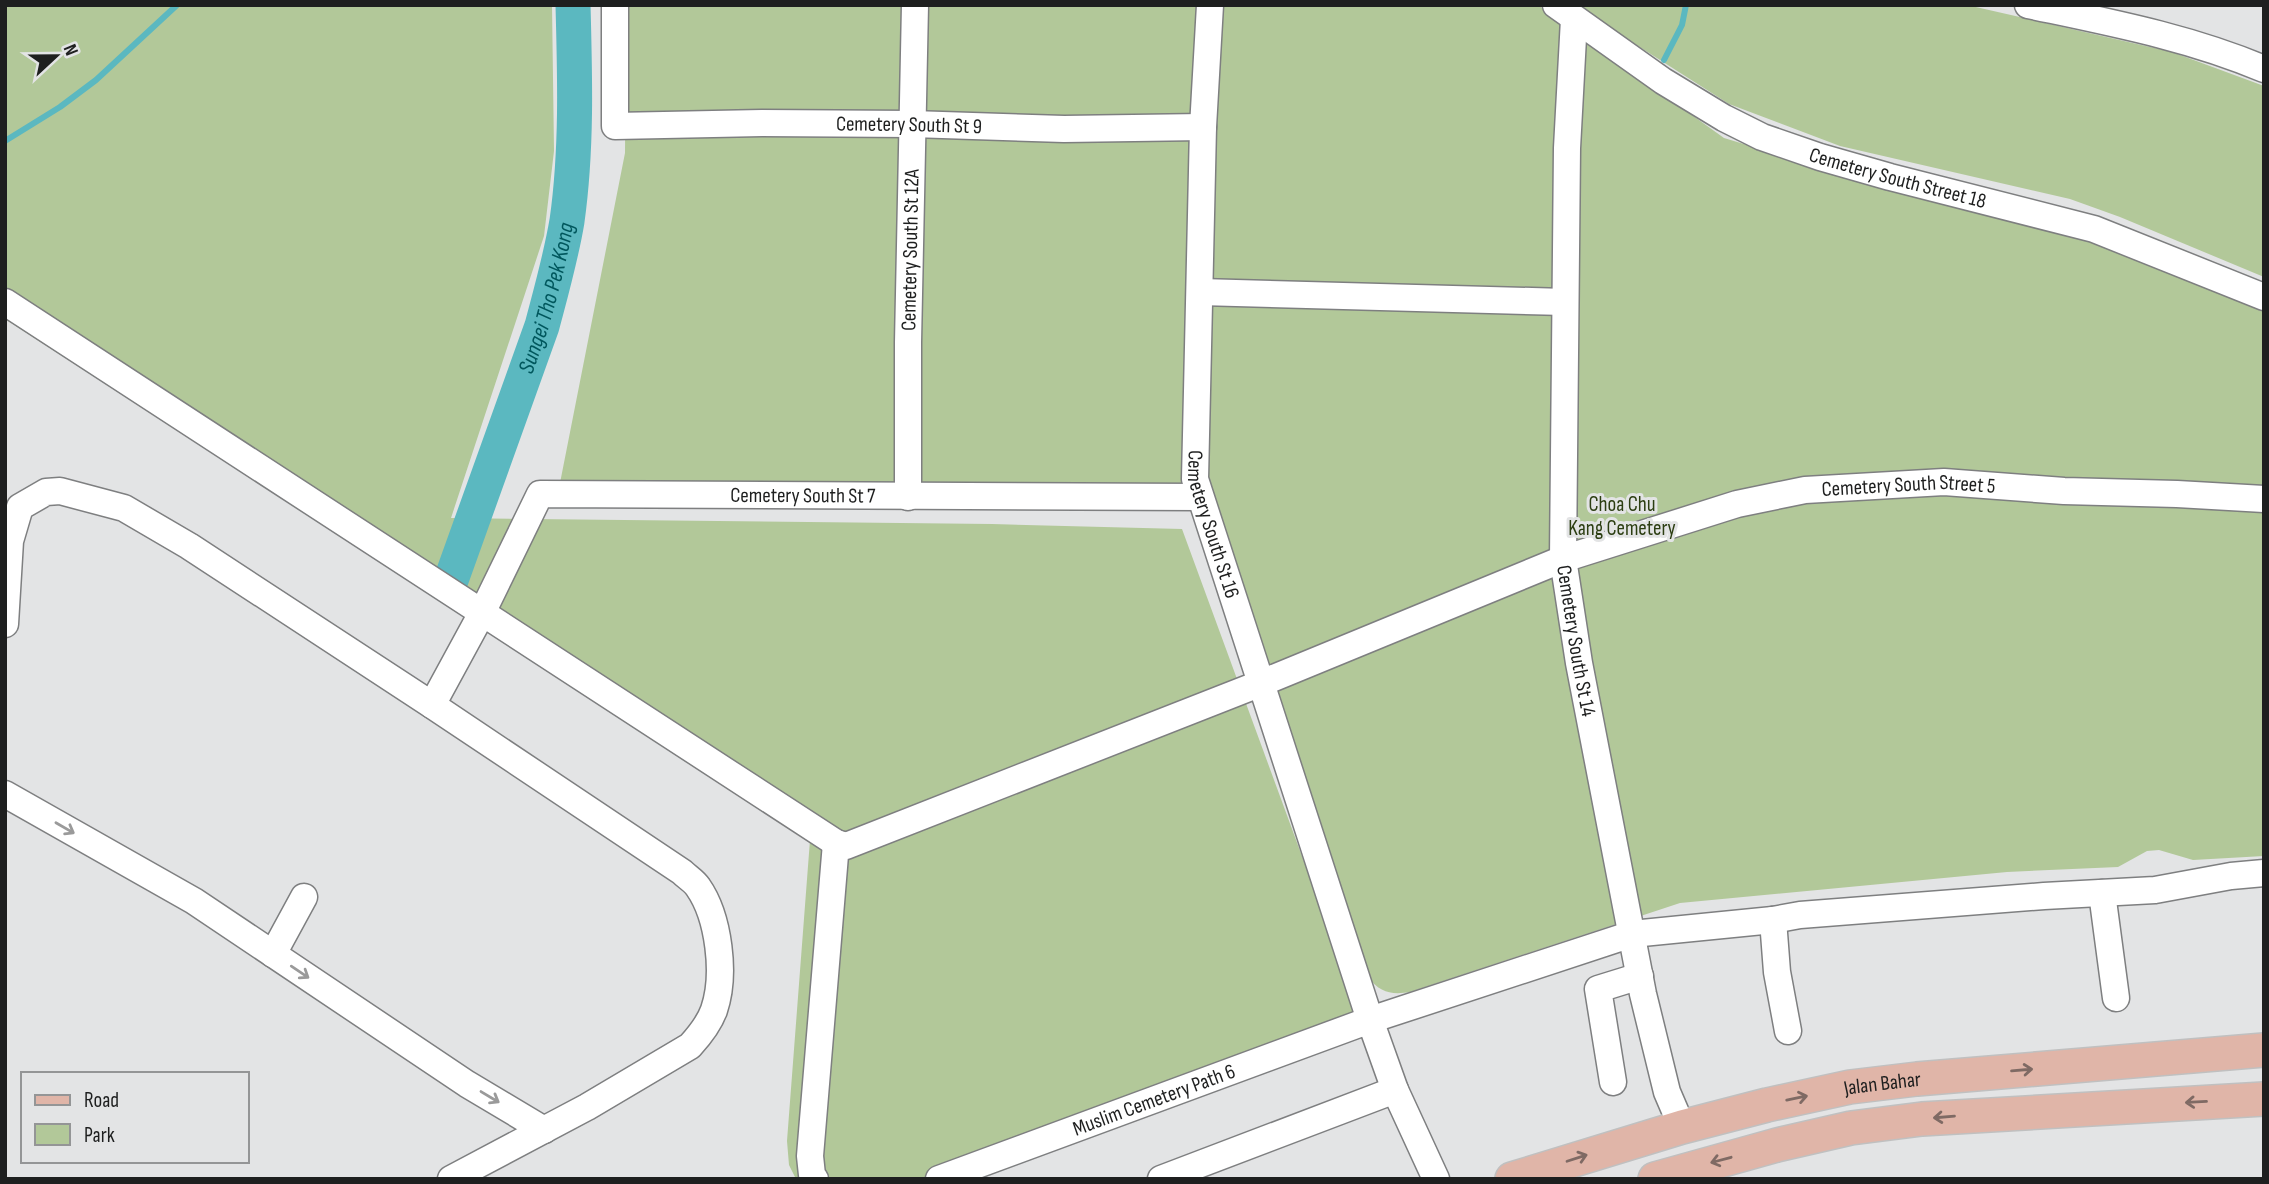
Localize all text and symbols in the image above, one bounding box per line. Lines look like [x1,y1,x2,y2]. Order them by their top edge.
north arrow [21,21,91,91]
text: N [58,41,83,59]
street label: Cemetery South St 9 [836,111,982,139]
street label: Cemetery South Street 18 [1806,142,1989,214]
street label: Cemetery South St 12A [896,168,924,331]
water label: Sungei Tho Pek Kong [512,220,581,377]
street label: Cemetery South St 16 [1182,450,1245,601]
street label: Cemetery South Street 5 [1821,469,1996,502]
street label: Cemetery South St 7 [730,482,876,508]
park label: Choa Chu Kang Cemetery [1568,492,1676,541]
street label: Cemetery South St 14 [1552,563,1602,719]
one-way arrow [54,821,74,835]
one-way arrow [290,965,309,979]
street label: Muslim Cemetery Path 6 [1069,1058,1238,1141]
one-way arrow [2011,1063,2033,1076]
street label: Jalan Bahar [1840,1066,1922,1101]
legend [21,1072,248,1163]
text: Road [84,1088,119,1113]
one-way arrow [480,1091,500,1105]
one-way arrow [1785,1091,1808,1105]
one-way arrow [2184,1096,2207,1109]
one-way arrow [1933,1111,1956,1124]
text: Park [84,1123,115,1148]
one-way arrow [1566,1150,1588,1163]
one-way arrow [1710,1154,1733,1167]

